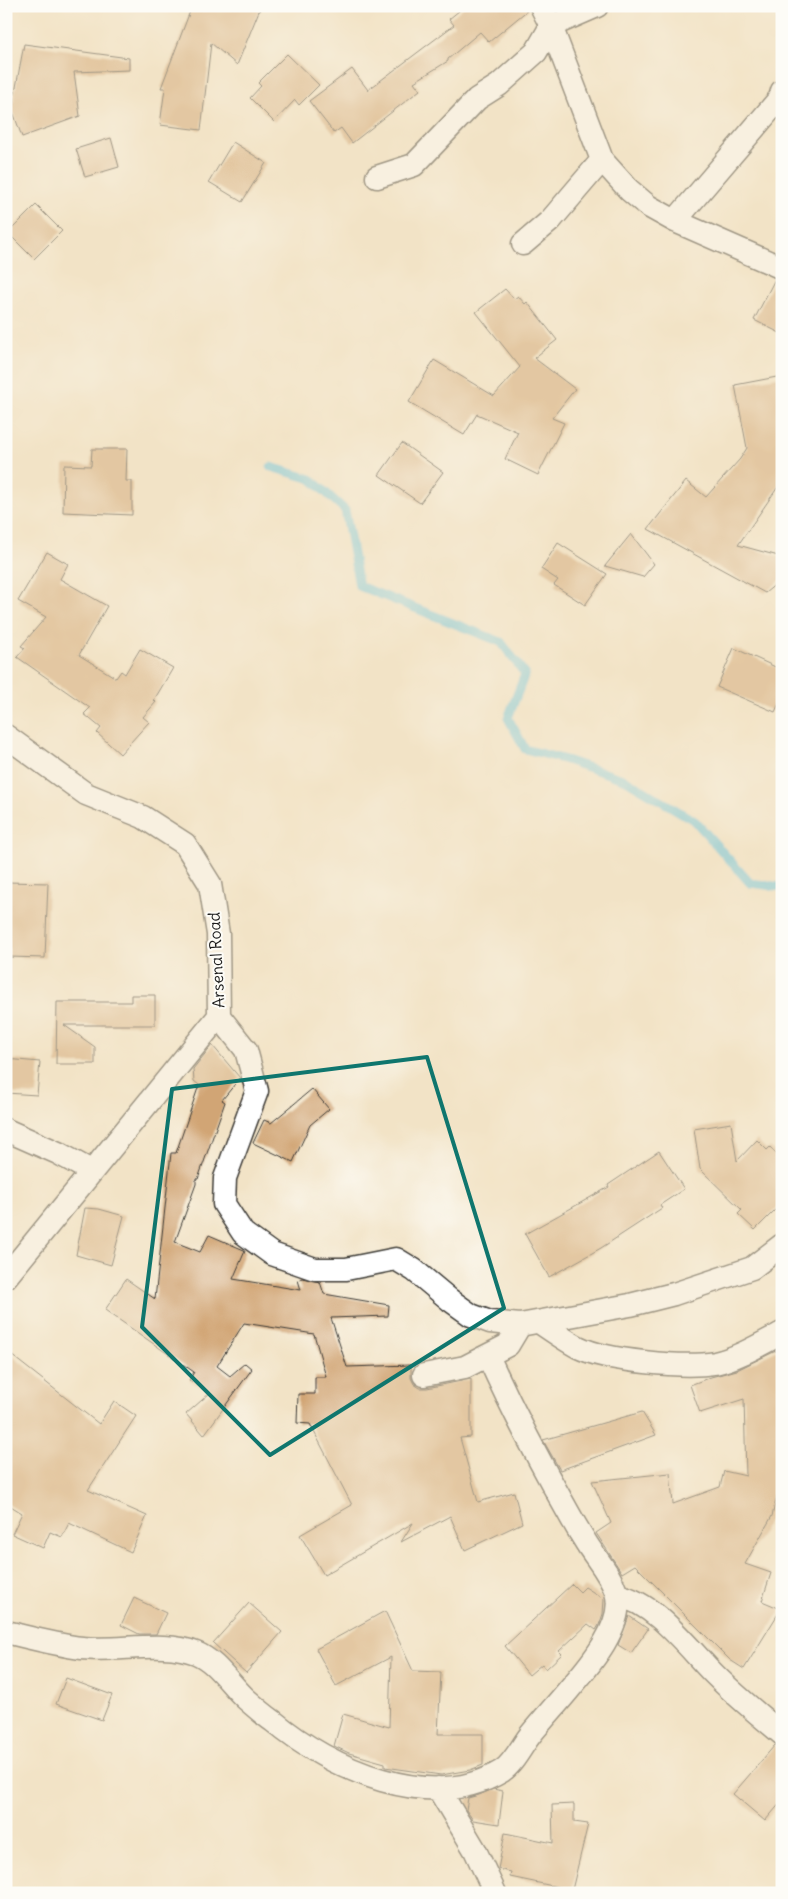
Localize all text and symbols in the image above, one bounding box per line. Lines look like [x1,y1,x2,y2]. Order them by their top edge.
street label: Arsenal Road [204,912,228,1008]

